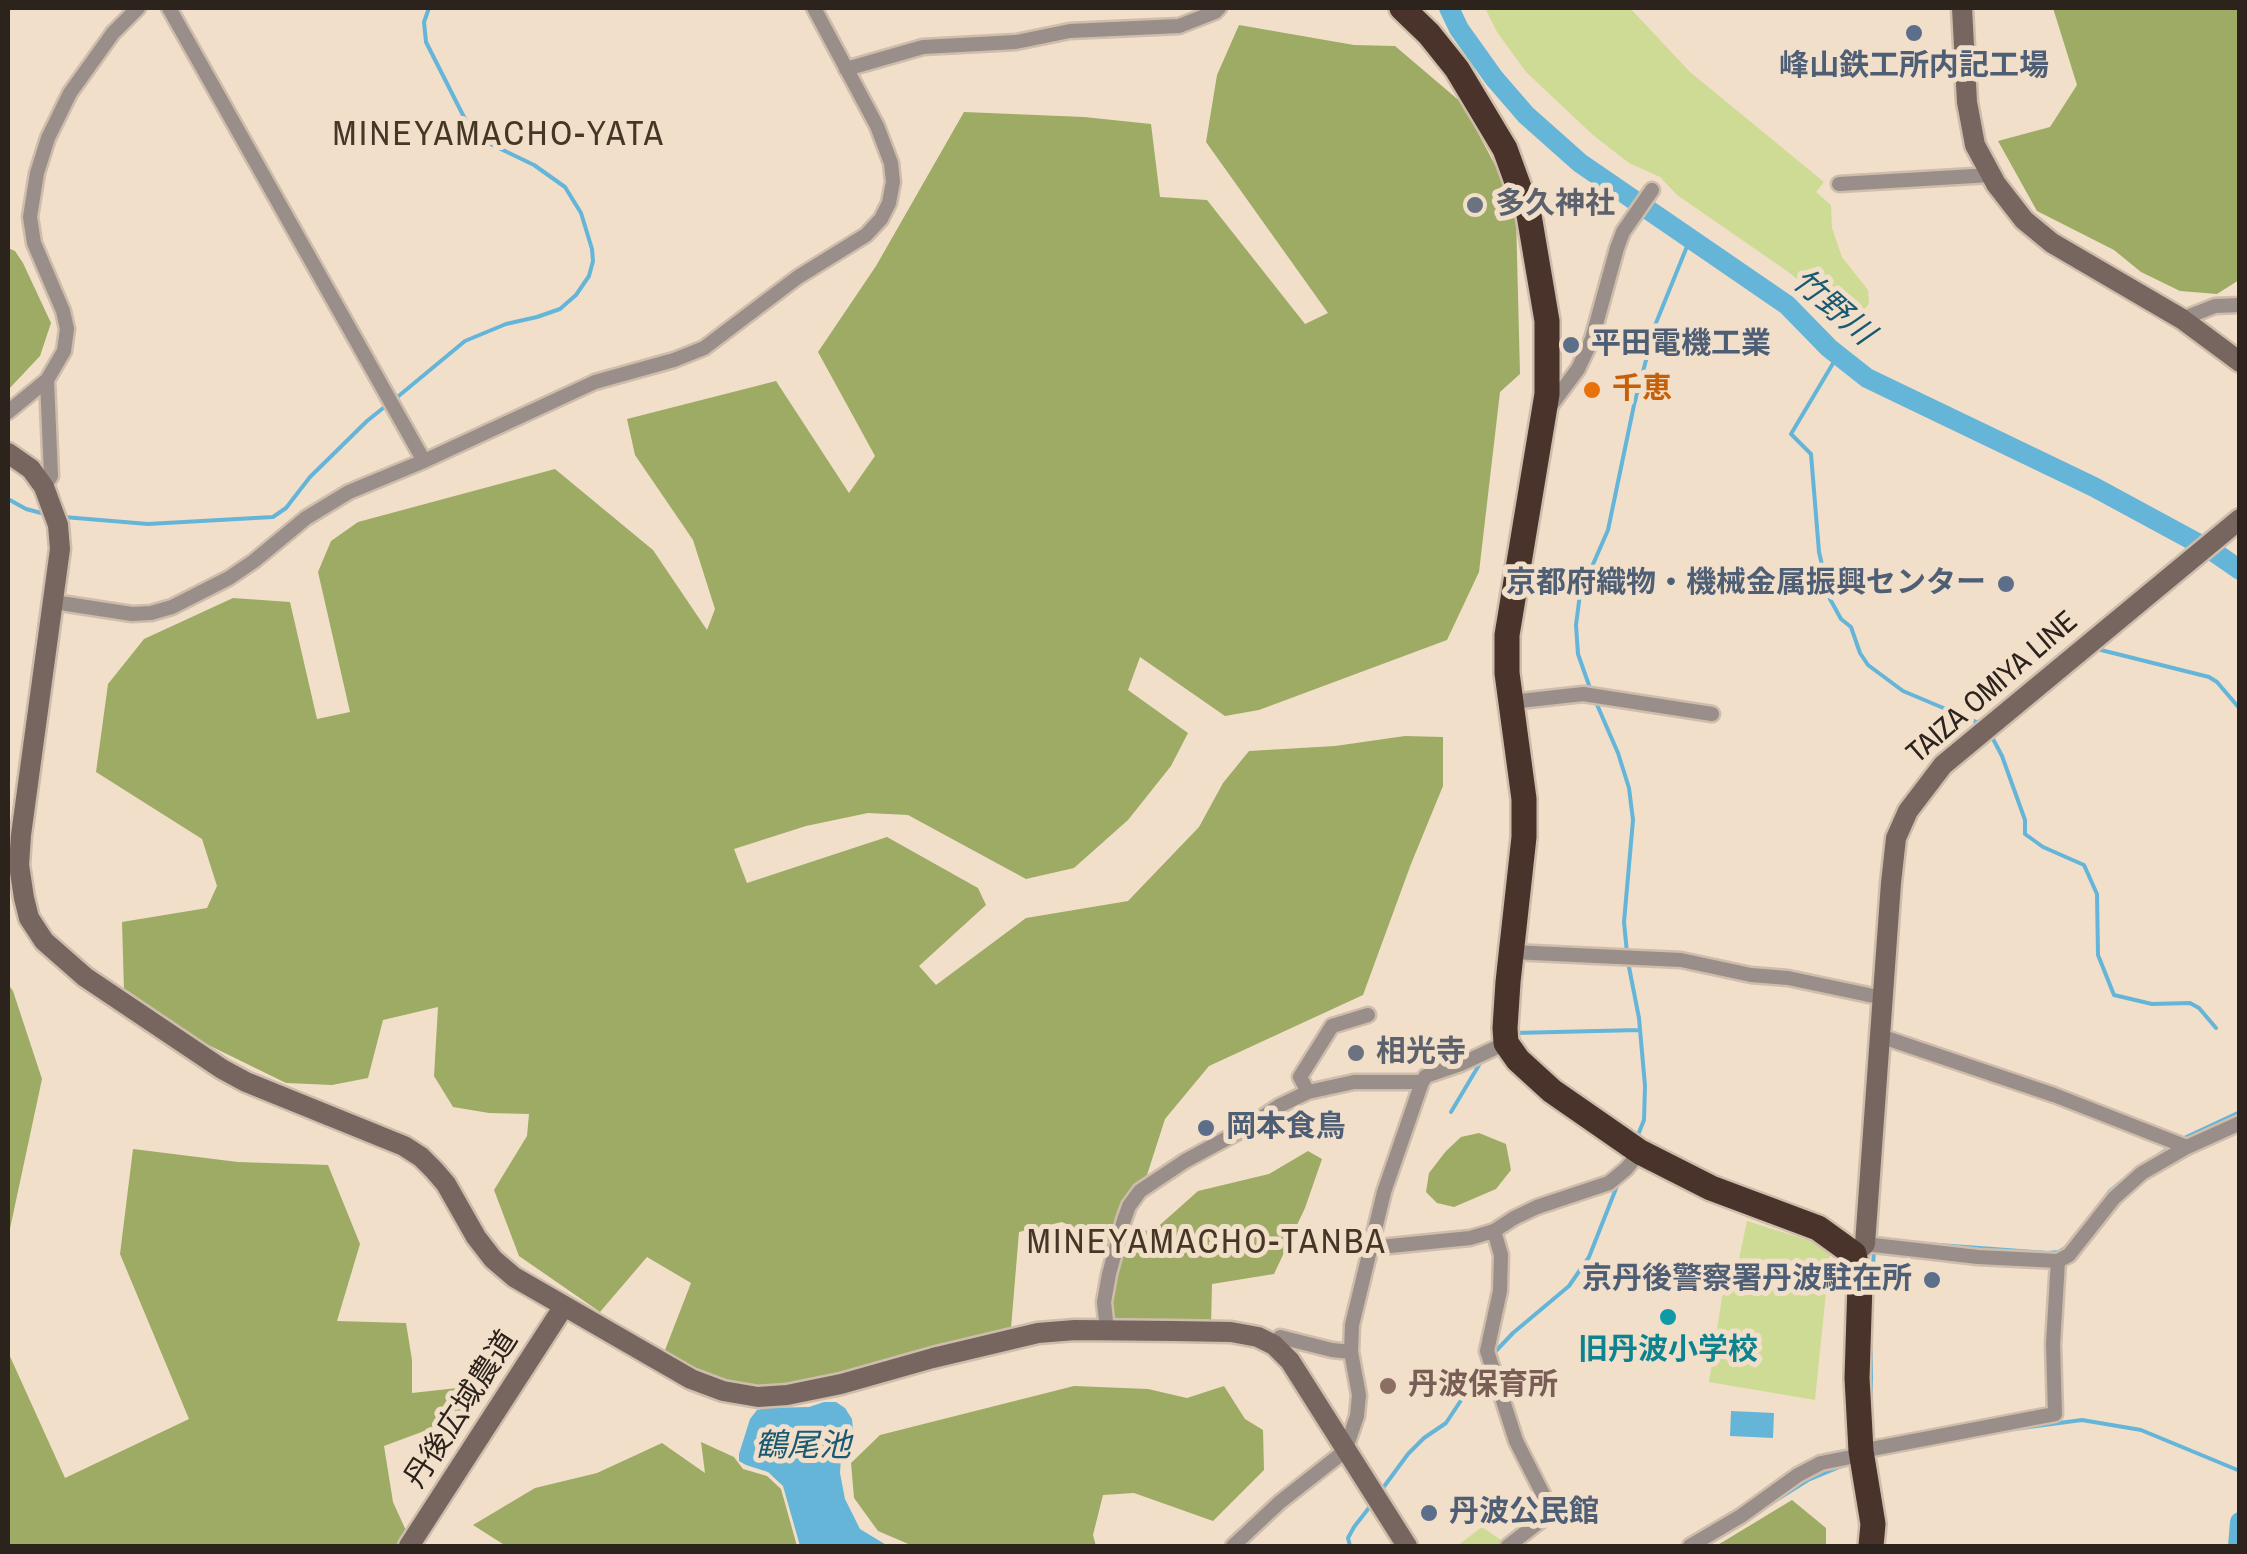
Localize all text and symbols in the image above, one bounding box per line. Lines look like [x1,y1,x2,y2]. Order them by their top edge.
marker: 峰山鉄工所内記工場 [1903,22,1925,44]
place label: 峰山鉄工所内記工場 [1779,49,2049,85]
district label: MINEYAMACHO-YATA [333,115,665,157]
place label: 多久神社 [1495,187,1615,223]
marker: 多久神社 [1464,194,1486,216]
water label: 竹野川 [1783,262,1881,354]
place label: 平田電機工業 [1591,327,1771,363]
marker: 平田電機工業 [1560,334,1582,356]
place label: 千恵 [1612,372,1672,408]
marker: 千恵 [1581,379,1603,401]
place label: 京都府織物・機械金属振興センター [1506,566,1986,602]
marker: 京都府織物・機械金属振興センター [1995,573,2017,595]
street label: TAIZA OMIYA LINE [1901,604,2085,772]
place label: 相光寺 [1376,1035,1466,1071]
marker: 相光寺 [1345,1042,1367,1064]
place label: 岡本食鳥 [1226,1110,1346,1146]
marker: 岡本食鳥 [1195,1117,1217,1139]
district label: MINEYAMACHO-TANBA [1027,1223,1387,1265]
place label: 京丹後警察署丹波駐在所 [1582,1262,1912,1298]
marker: 京丹後警察署丹波駐在所 [1921,1269,1943,1291]
marker: 旧丹波小学校 [1657,1306,1679,1328]
street label: 丹後広域農道 [398,1325,526,1495]
place label: 旧丹波小学校 [1578,1333,1758,1369]
place label: 丹波保育所 [1408,1368,1558,1404]
marker: 丹波保育所 [1377,1375,1399,1397]
water label: 鶴尾池 [755,1428,851,1466]
place label: 丹波公民館 [1449,1495,1599,1531]
marker: 丹波公民館 [1418,1502,1440,1524]

